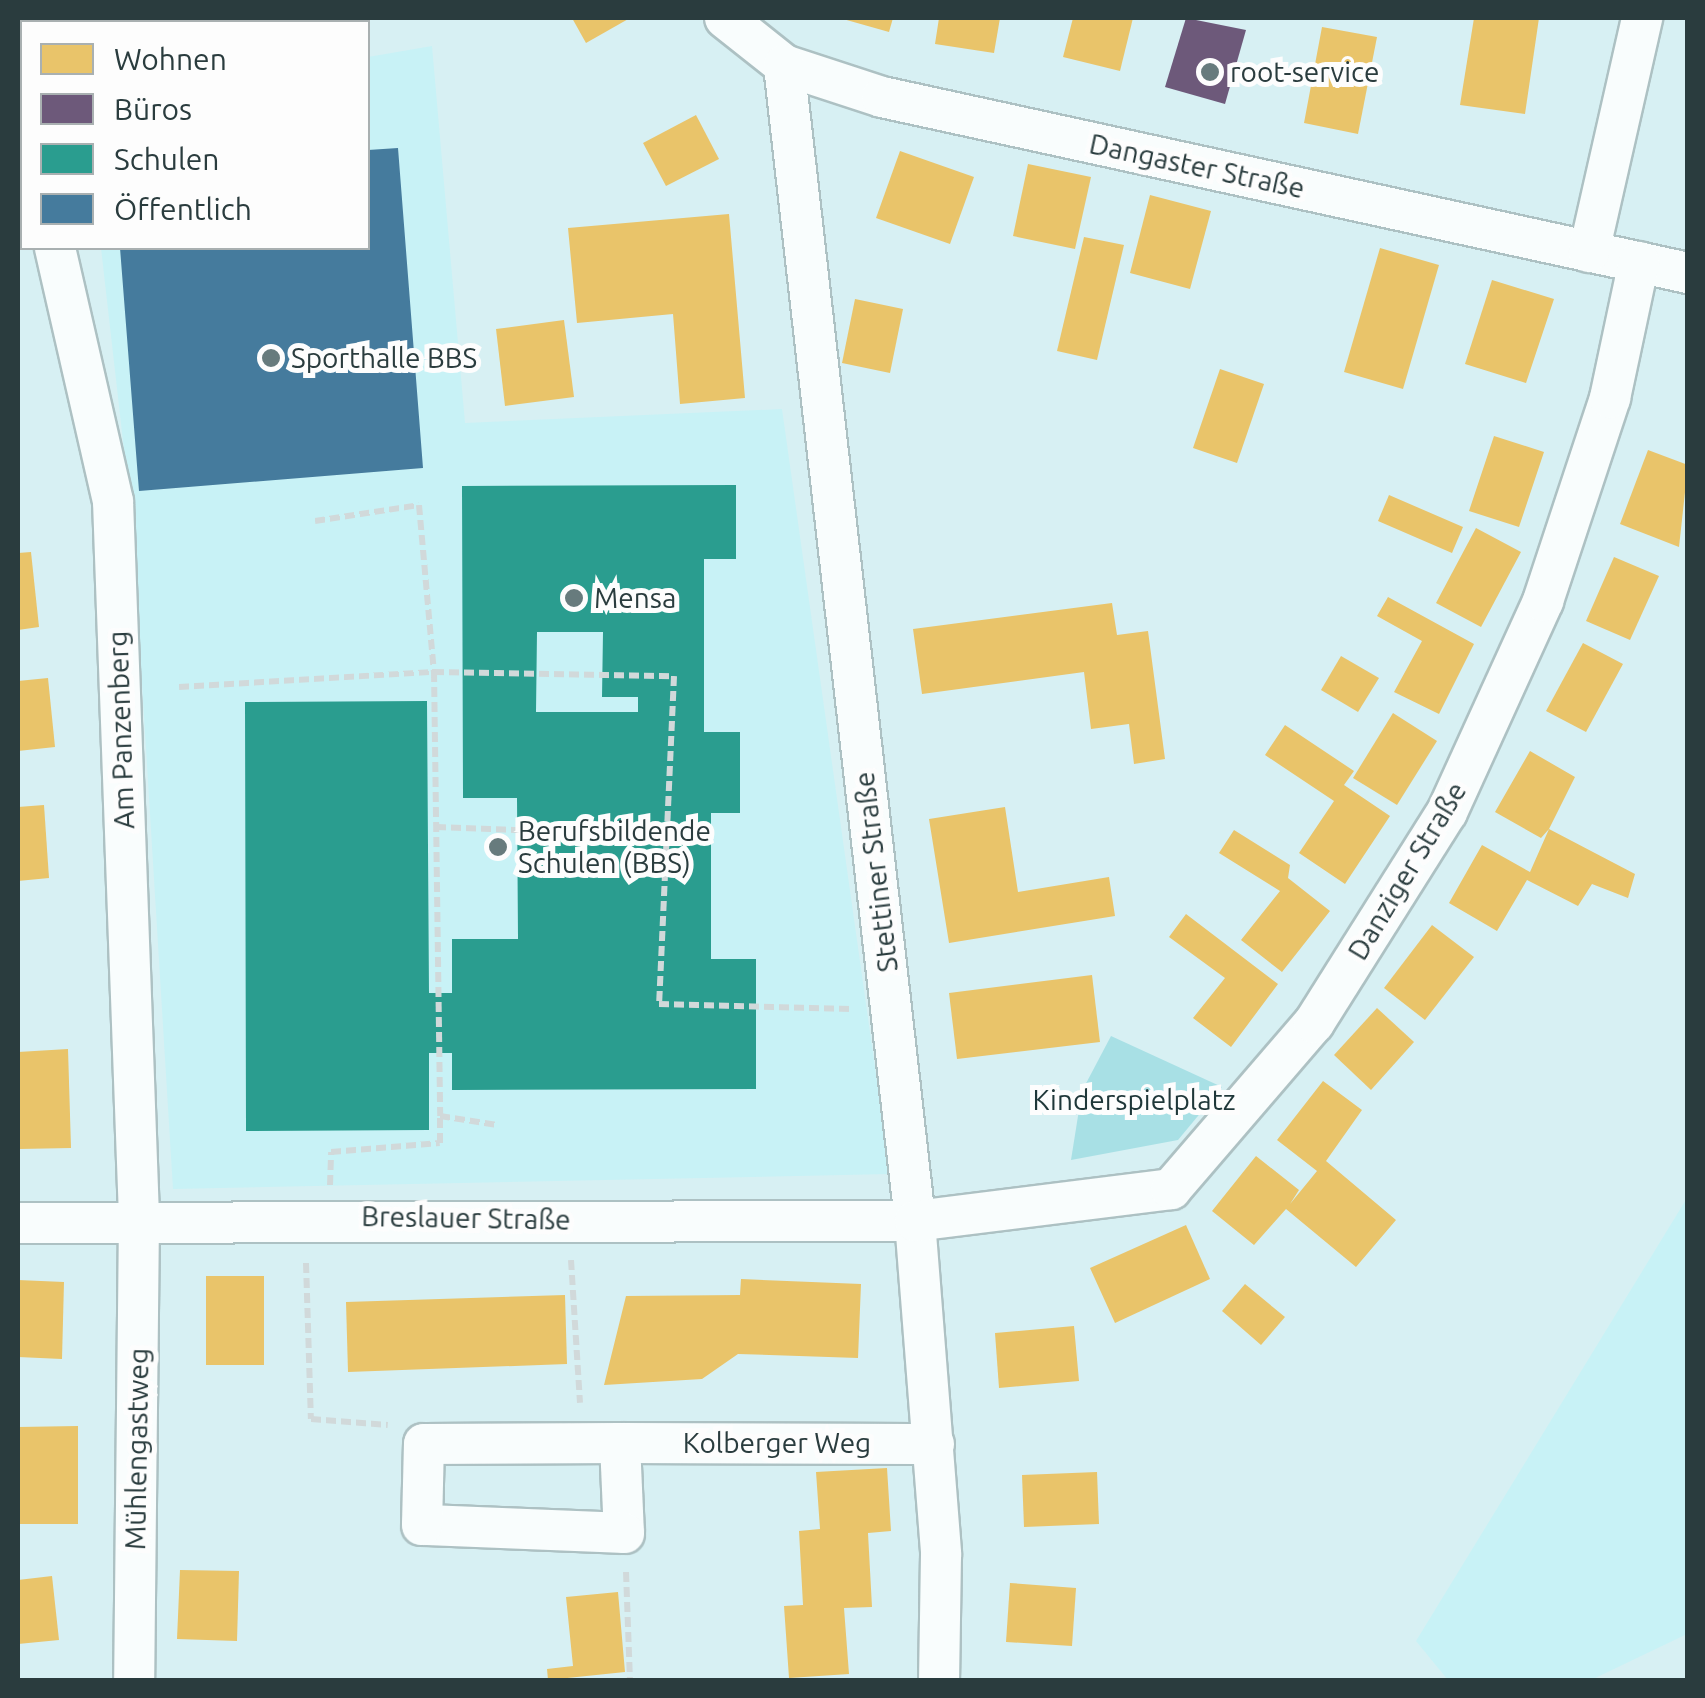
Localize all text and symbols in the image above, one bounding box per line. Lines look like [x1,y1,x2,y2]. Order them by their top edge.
legend [20,20,370,250]
text: Wohnen [114,42,227,76]
place label: root-service [1230,55,1379,89]
marker: root-service [1199,61,1221,83]
text: Büros [114,92,192,126]
street label: Dangaster Straße [1086,127,1308,205]
text: Schulen [114,142,219,176]
text: Öffentlich [114,192,252,226]
place label: Sporthalle BBS [291,341,477,375]
marker: Sporthalle BBS [260,347,282,369]
place label: Mensa [594,581,676,615]
marker: Mensa [563,587,585,609]
street label: Am Panzenberg [101,630,141,830]
street label: Stettiner Straße [847,770,905,974]
street label: Danziger Straße [1341,776,1473,966]
place label: Berufsbildende Schulen (BBS) [518,814,711,880]
marker: Berufsbildende Schulen (BBS) [487,836,509,858]
park label: Kinderspielplatz [1032,1083,1236,1117]
street label: Breslauer Straße [361,1199,571,1237]
street label: Mühlengastweg [118,1348,156,1550]
street label: Kolberger Weg [683,1426,871,1460]

